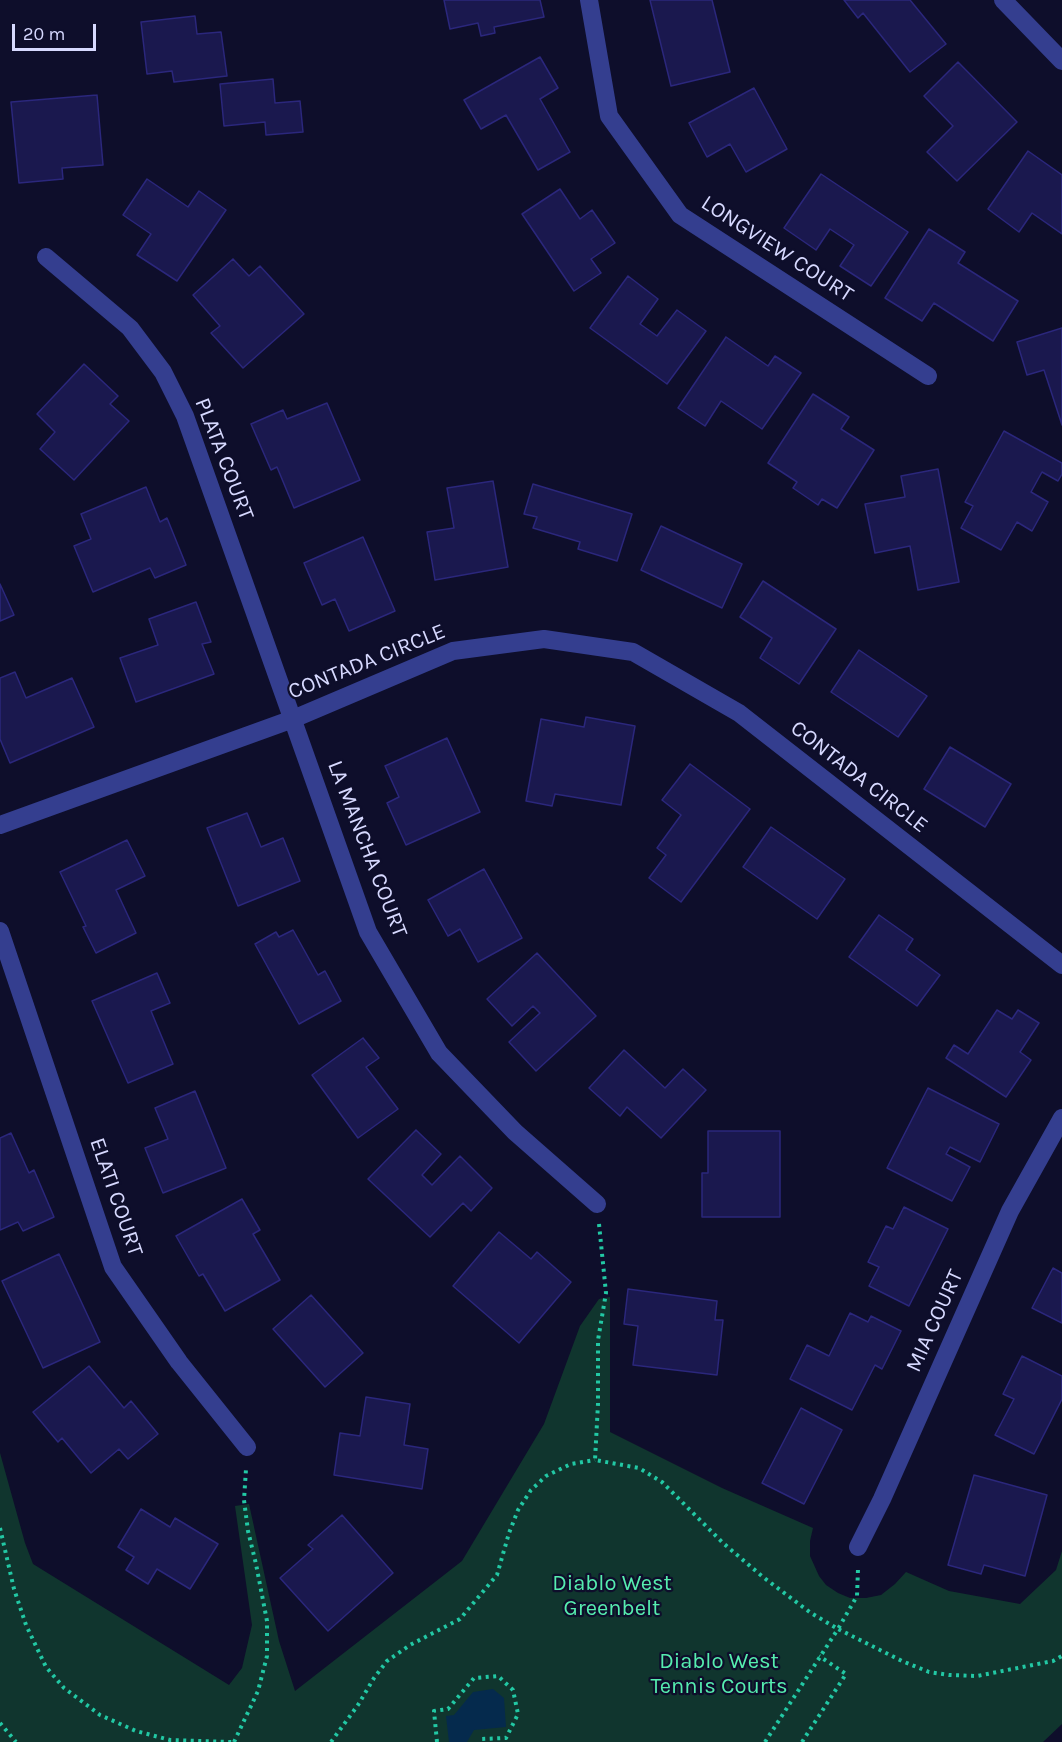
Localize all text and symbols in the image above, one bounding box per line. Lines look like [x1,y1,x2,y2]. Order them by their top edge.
scale bar [15,12,99,50]
text: 20 m [23,23,65,45]
street label: LONGVIEW COURT [696,190,858,308]
street label: PLATA COURT [189,394,259,524]
street label: CONTADA CIRCLE [285,618,449,706]
street label: CONTADA CIRCLE [785,715,933,839]
street label: LA MANCHA COURT [321,757,413,941]
street label: ELATI COURT [83,1134,149,1260]
street label: MIA COURT [901,1266,969,1376]
park label: Diablo West Greenbelt [552,1571,672,1622]
park label: Diablo West Tennis Courts [650,1649,788,1700]

